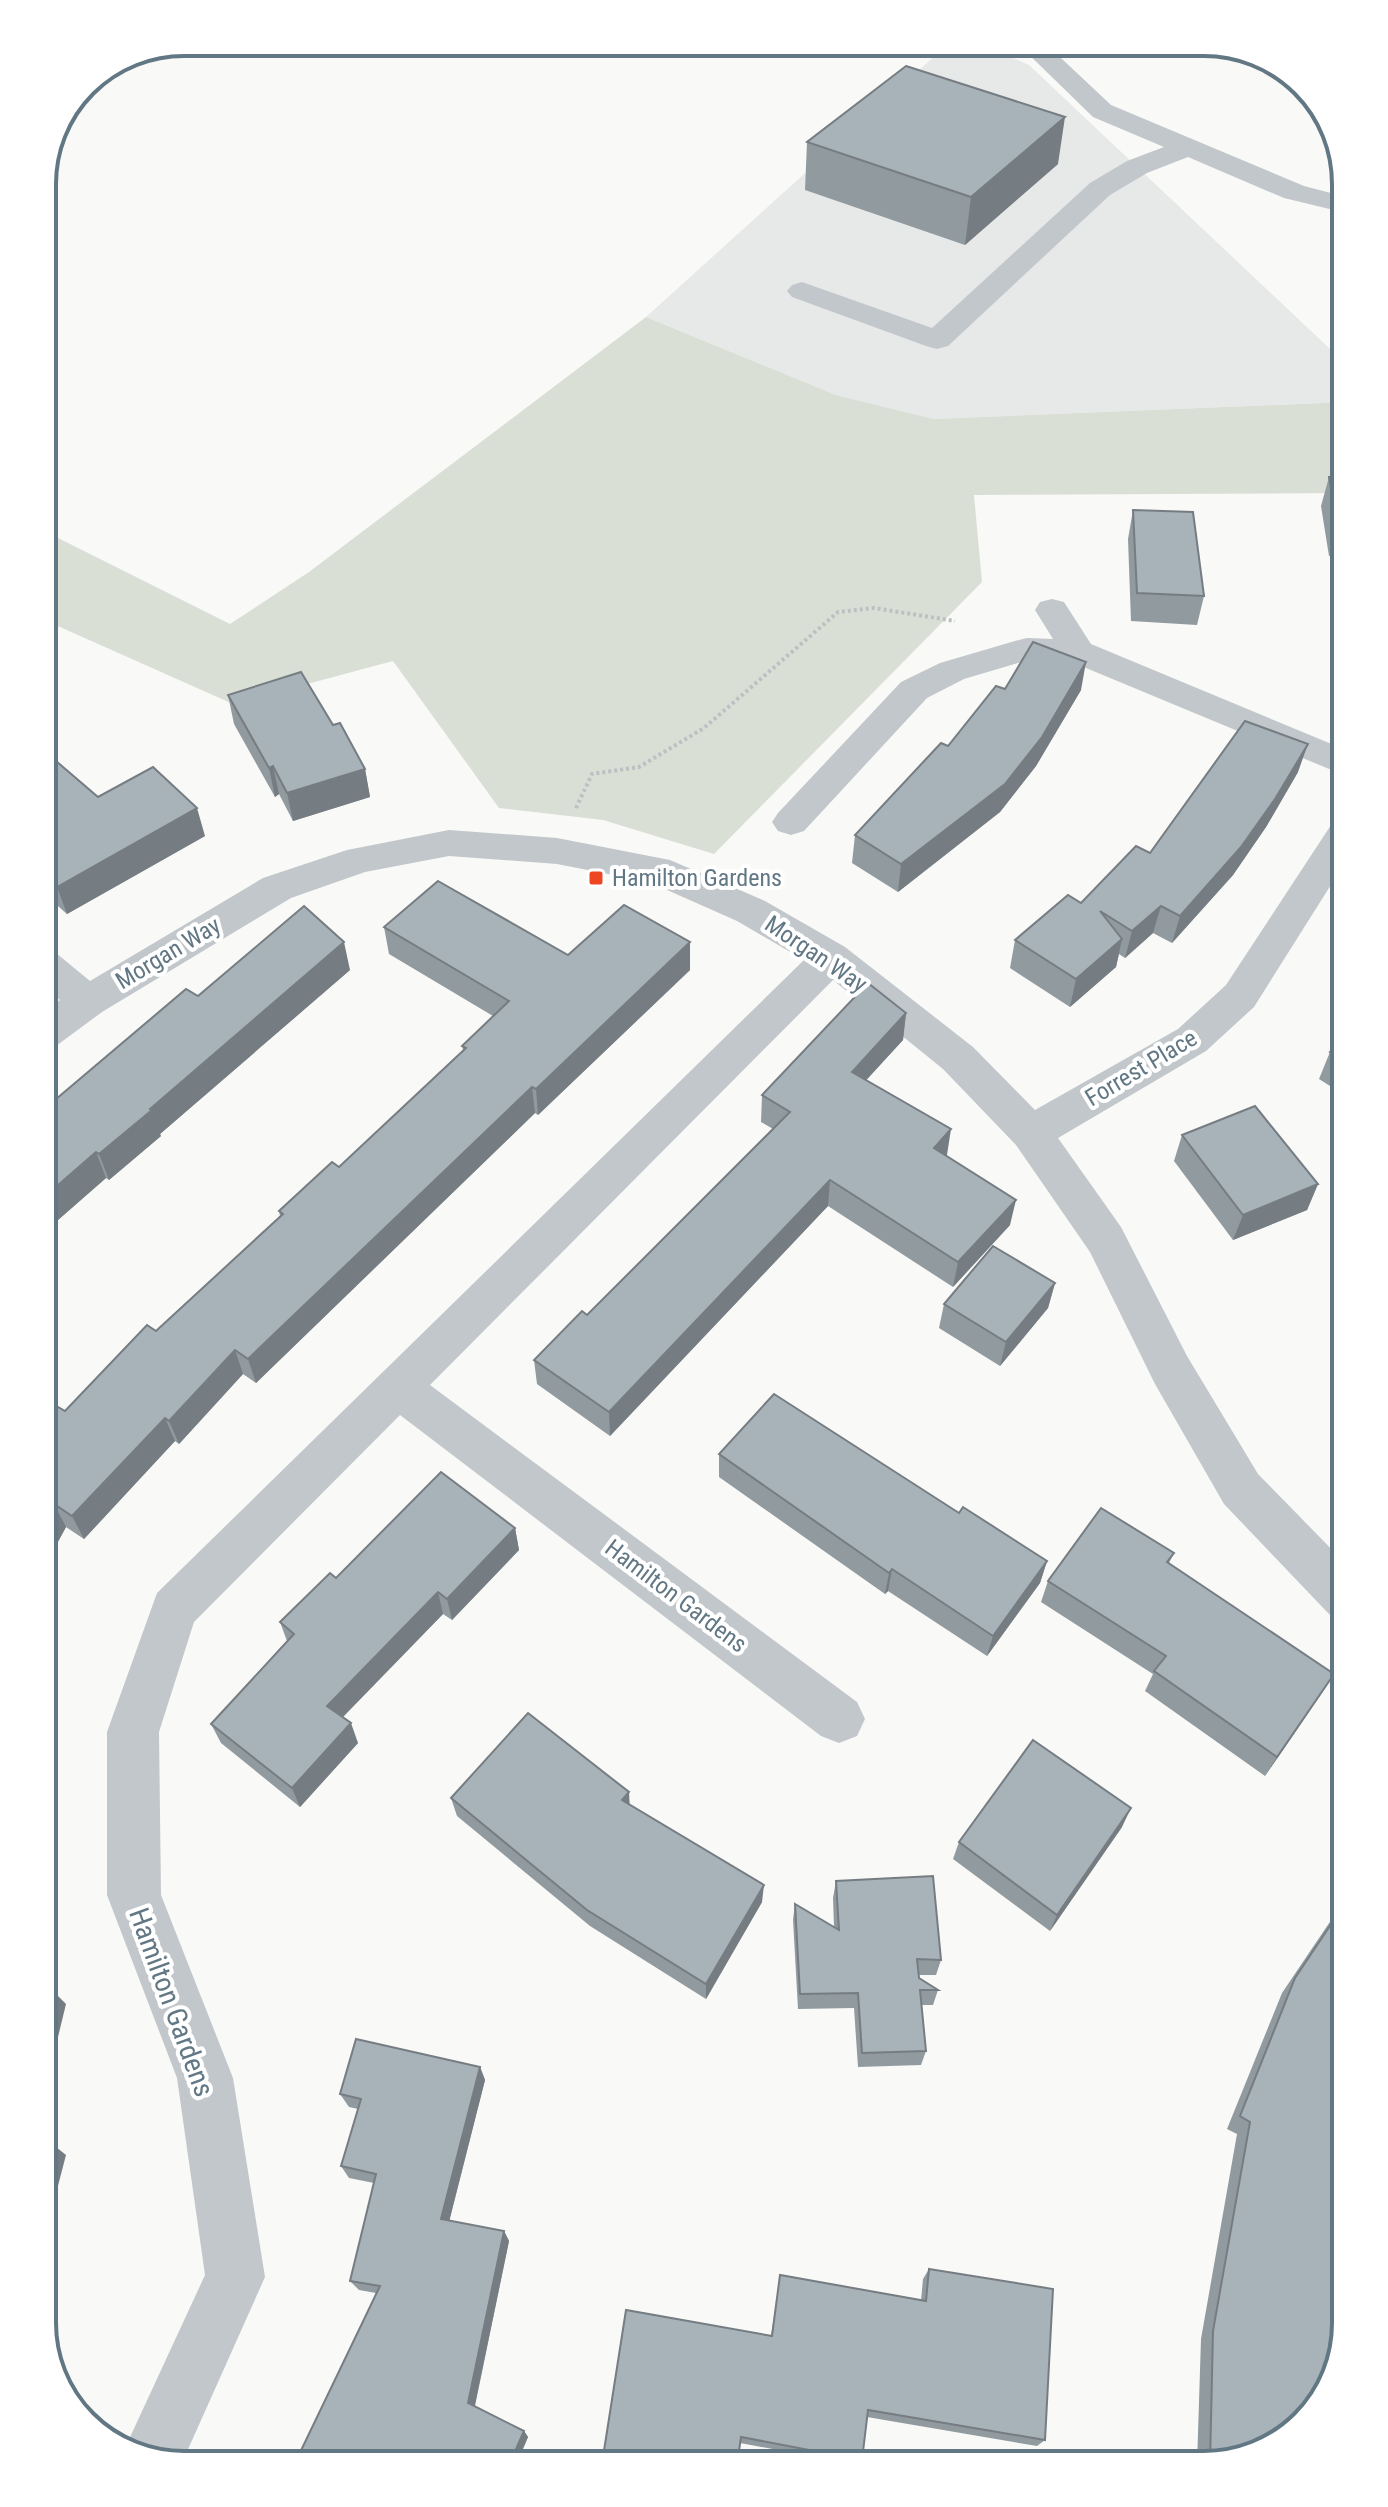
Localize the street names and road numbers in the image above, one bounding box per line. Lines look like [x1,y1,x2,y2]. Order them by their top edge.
street label: Morgan Way [760,910,872,998]
street label: Morgan Way [111,911,225,995]
street label: Forrest Place [1080,1024,1202,1112]
street label: Hamilton Gardens [600,1534,752,1658]
street label: Hamilton Gardens [122,1903,221,2101]

